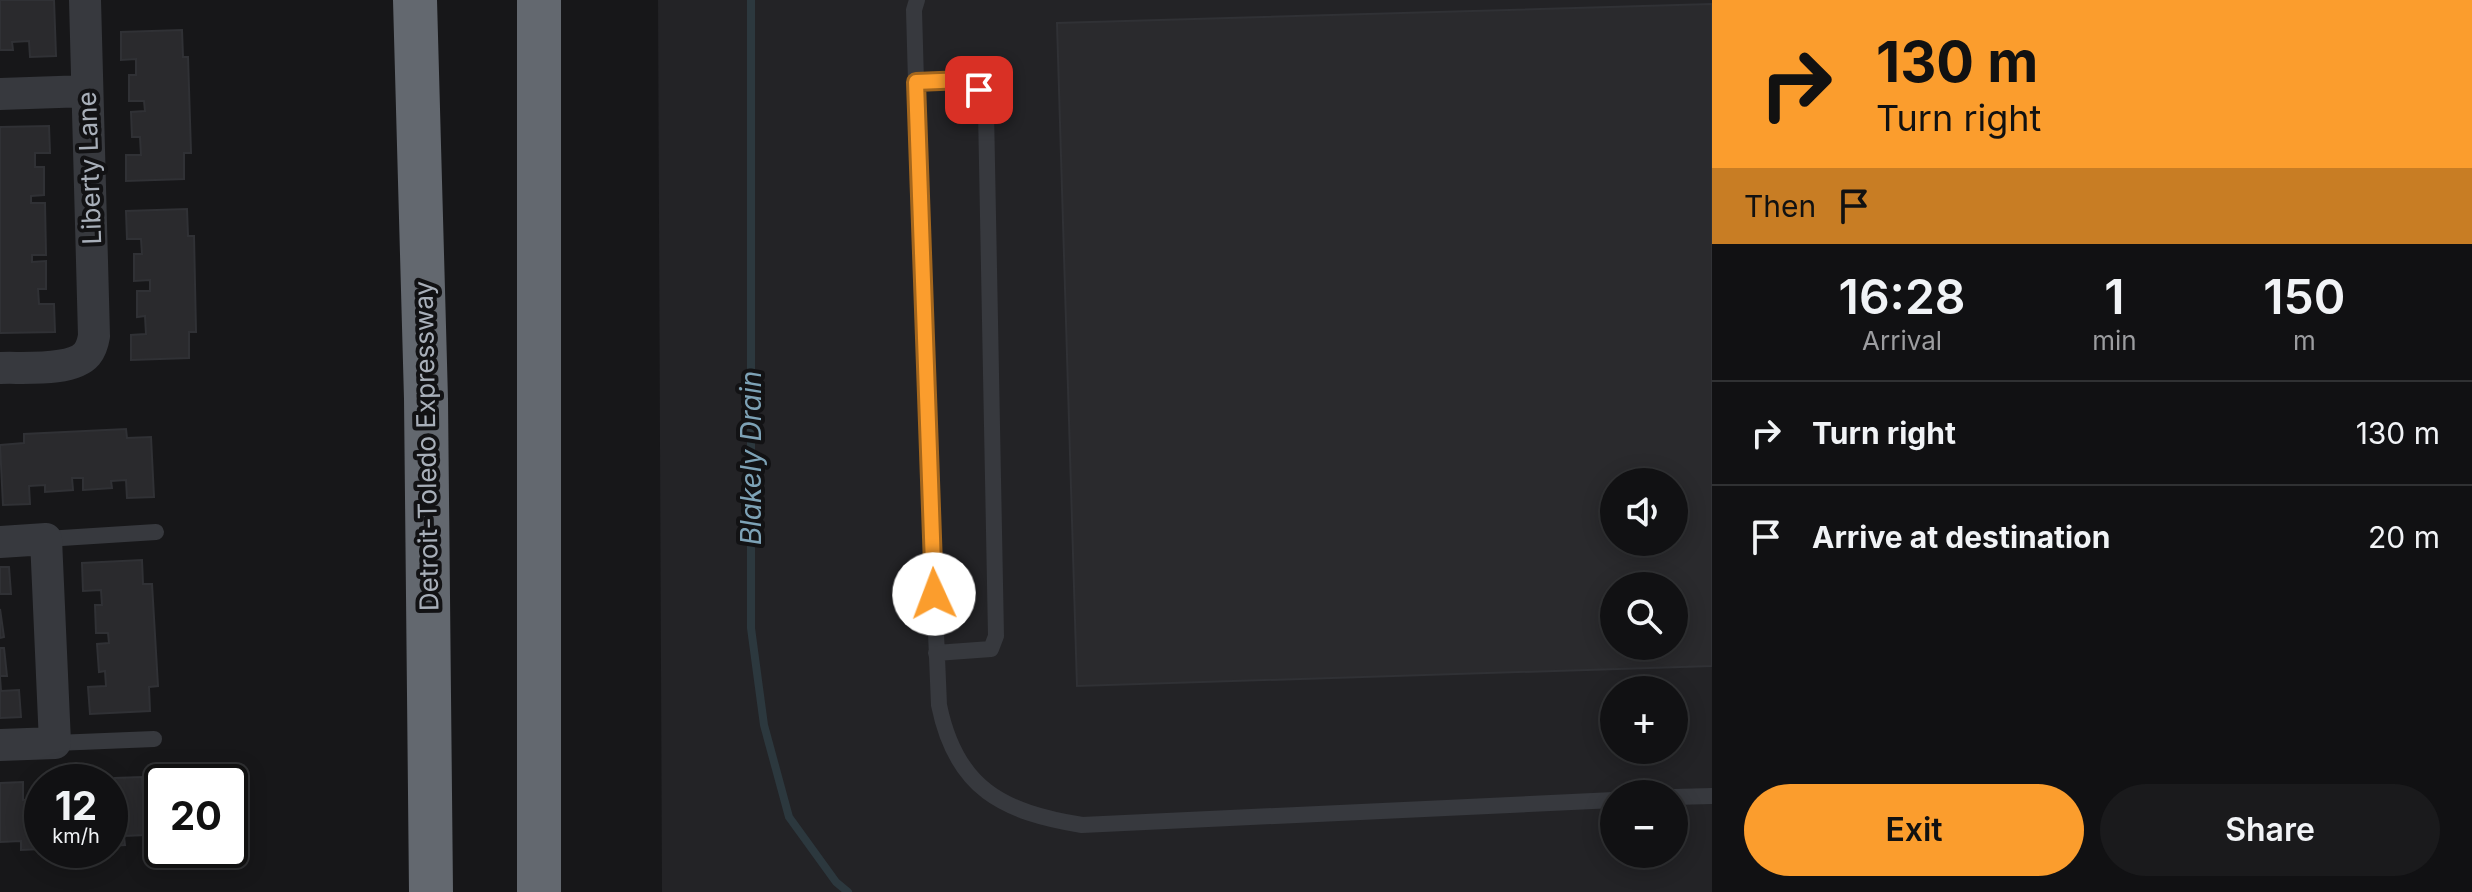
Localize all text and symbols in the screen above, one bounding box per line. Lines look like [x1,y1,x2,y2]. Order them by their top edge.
text: 130 m [1876,28,2038,96]
icon: right [1744,32,1848,136]
pin [945,56,1013,124]
icon: arrive [957,68,1001,112]
street label: Liberty Lane [71,91,107,245]
text: Turn right [1876,96,2041,140]
icon: arrive [1832,184,1876,228]
text: Then [1744,188,1816,224]
text: 16:28 [1839,267,1966,326]
text: 1 [2104,267,2125,326]
text: 150 [2263,267,2345,326]
street label: Detroit-Toledo Expressway [408,281,444,611]
text: Arrival [1862,325,1942,356]
text: min [2092,325,2137,356]
text: m [2293,325,2316,356]
water label: Blakely Drain [734,371,768,545]
icon: right [1744,411,1788,455]
text: Turn right [1812,415,1956,451]
text: 130 m [2356,415,2440,451]
map controls [1600,468,1688,868]
button: sound [1600,468,1688,556]
icon: arrive [1744,515,1788,559]
text: Arrive at destination [1812,519,2110,555]
text: 20 m [2368,519,2440,555]
position arrow [892,552,976,636]
button: search [1600,572,1688,660]
button: + [1600,676,1688,764]
speed limit sign: 20 [144,764,248,868]
button: − [1600,780,1688,868]
text: 12 [55,781,97,830]
button: Exit [1744,784,2084,876]
button: Share [2100,784,2440,876]
text: km/h [52,824,100,848]

